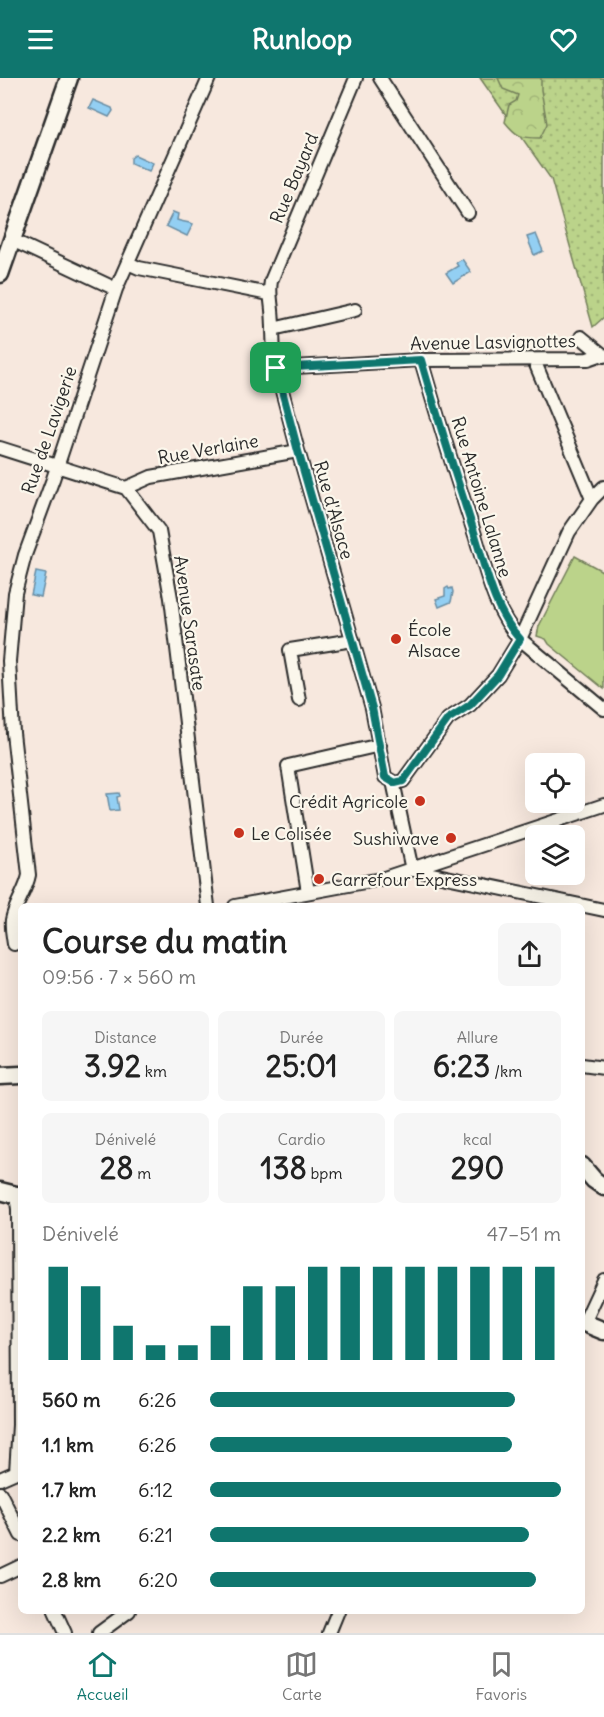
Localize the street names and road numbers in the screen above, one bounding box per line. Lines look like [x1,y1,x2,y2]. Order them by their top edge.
street label: Rue Bayard [265,129,323,227]
street label: Avenue Lasvignottes [410,329,576,355]
street label: Rue de Lavigerie [16,363,82,497]
street label: Rue Antoine Lalanne [447,414,517,580]
street label: Rue Verlaine [156,429,260,469]
street label: Rue d'Alsace [309,458,359,562]
street label: Avenue Sarasate [169,554,211,692]

